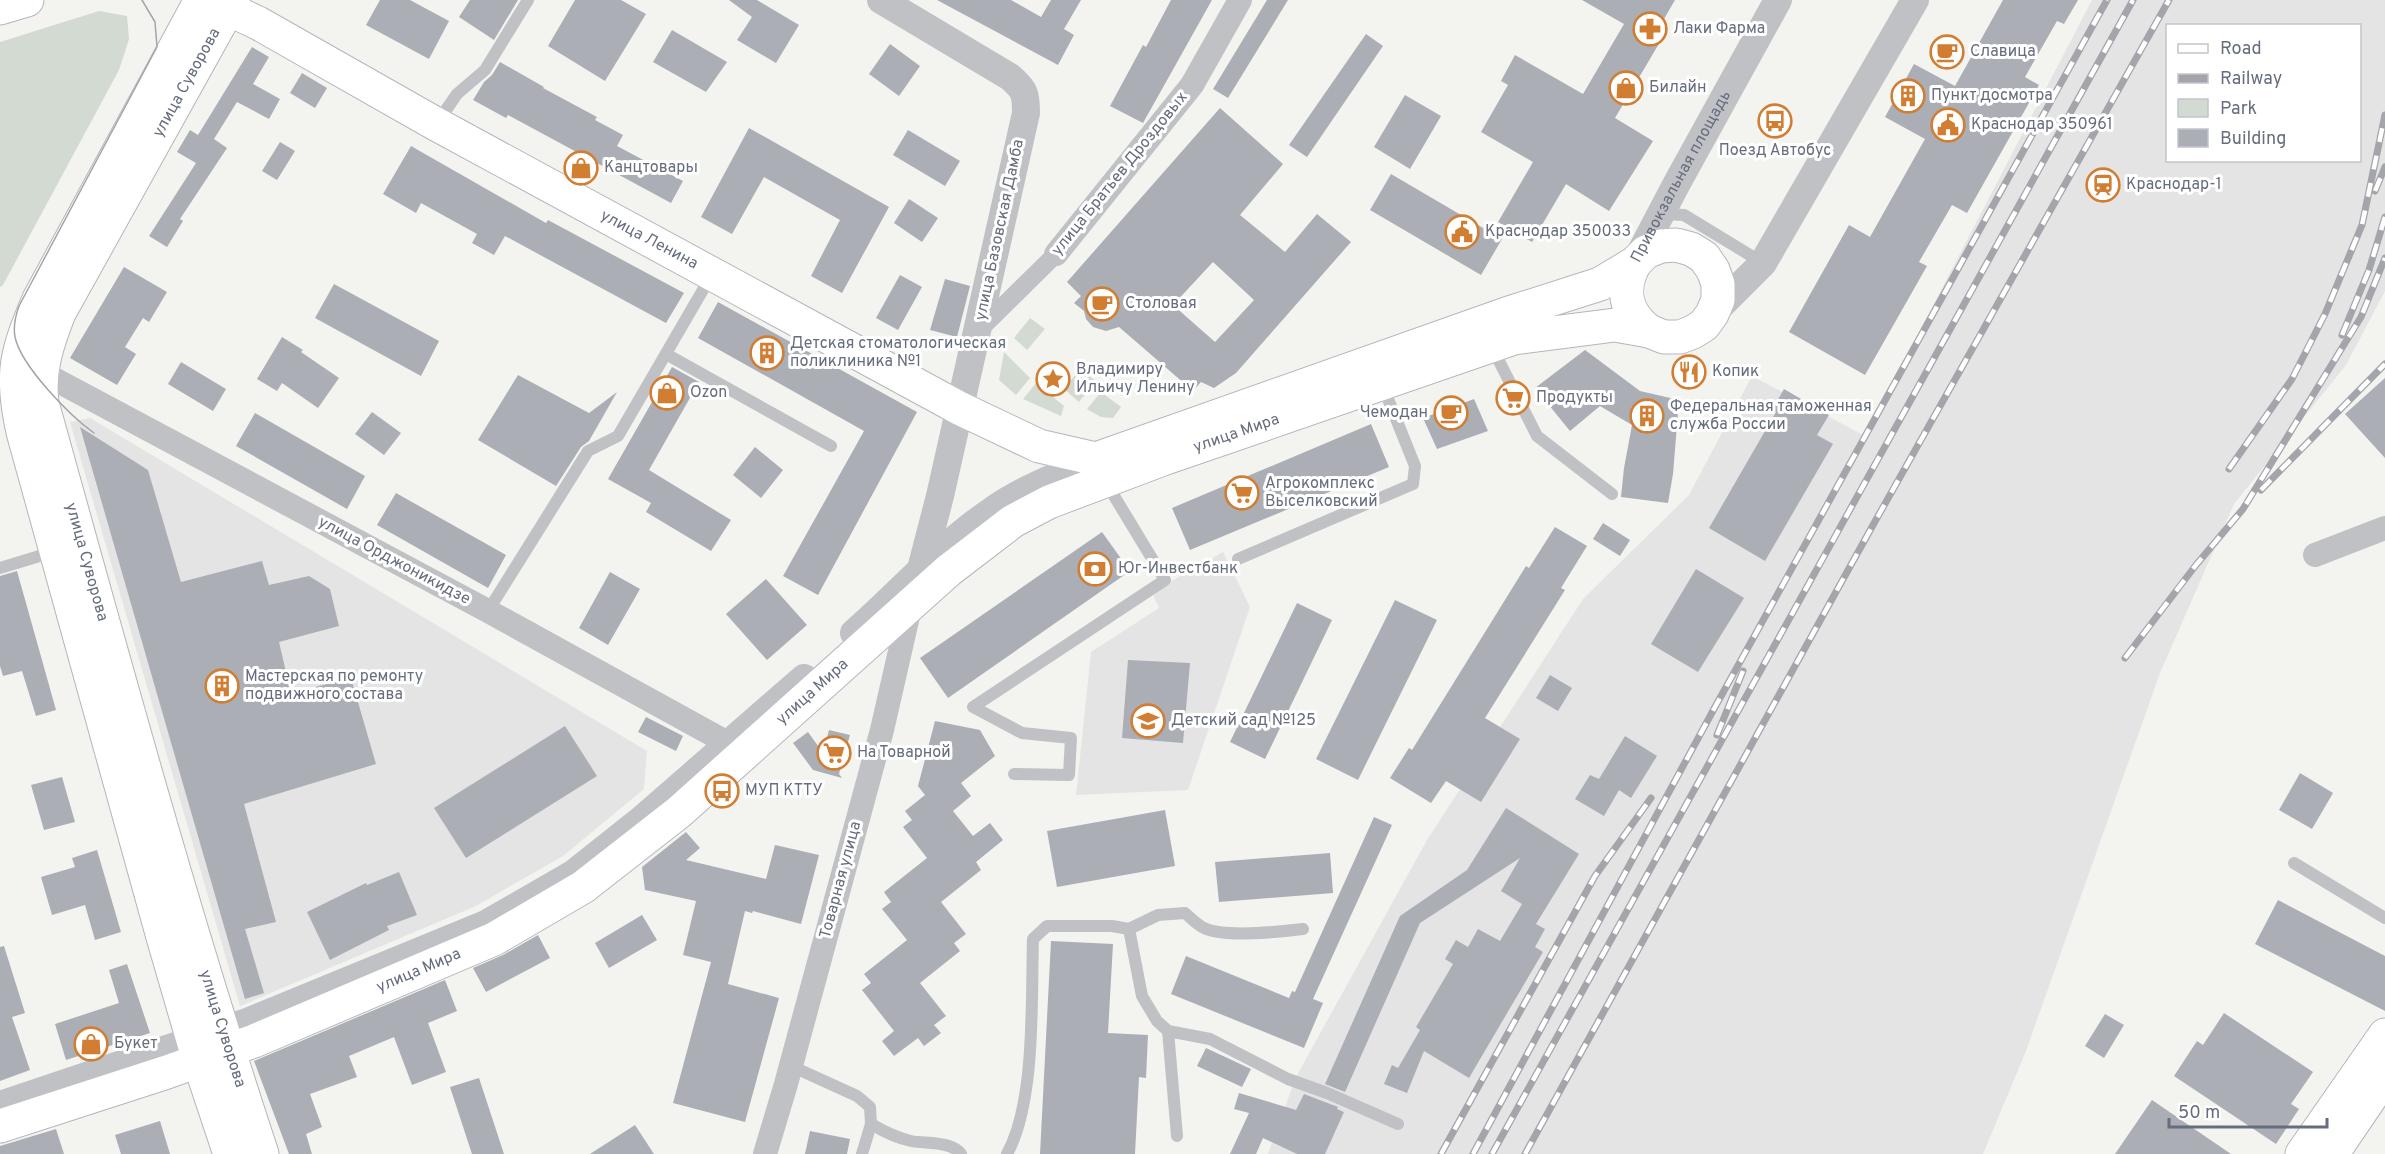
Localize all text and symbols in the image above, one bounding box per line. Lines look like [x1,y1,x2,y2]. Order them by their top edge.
pharmacy icon: Лаки Фарма [1632,11,1668,47]
place label: Лаки Фарма [1673,19,1765,39]
legend [2166,24,2361,162]
street label: улица Суворова [149,25,225,141]
cafe icon: Славица [1929,34,1965,70]
text: Road [2220,38,2262,61]
place label: Славица [1970,42,2036,62]
text: Railway [2220,68,2282,91]
shop icon: Билайн [1608,70,1644,106]
place label: Билайн [1649,78,1706,98]
building icon: Пункт досмотра [1890,78,1926,114]
place label: Пункт досмотра [1931,86,2053,106]
street label: Привокзальная площадь [1627,87,1736,266]
street label: улица Братьев Дроздовых [1048,88,1192,260]
text: Park [2220,98,2257,121]
bus stop icon: Поезд Автобус [1757,103,1793,139]
public building icon: Краснодар 350961 [1930,107,1966,143]
place label: Краснодар 350961 [1971,115,2113,135]
text: Building [2220,128,2286,151]
street label: улица Базовская Дамба [971,138,1029,322]
place label: Поезд Автобус [1719,141,1831,161]
shop icon: Канцтовары [563,150,599,186]
place label: Канцтовары [604,158,698,178]
station icon: Краснодар-1 [2085,167,2121,203]
place label: Краснодар-1 [2126,175,2222,195]
street label: улица Ленина [597,206,701,274]
public building icon: Краснодар 350033 [1444,214,1480,250]
place label: Краснодар 350033 [1485,222,1631,242]
cafe icon: Столовая [1084,286,1120,322]
place label: Столовая [1125,294,1197,314]
place label: Детская стоматологическая поликлиника №1 [790,334,1006,372]
building icon: Детская стоматологическая поликлиника №1 [749,335,785,371]
restaurant icon: Копик [1671,354,1707,390]
place label: Владимиру Ильичу Ленину [1076,360,1195,398]
place icon: Владимиру Ильичу Ленину [1035,361,1071,397]
place label: Копик [1712,362,1759,382]
shop icon: Ozon [649,375,685,411]
supermarket icon: Продукты [1495,380,1531,416]
place label: Ozon [690,383,727,403]
place label: Продукты [1536,388,1613,408]
cafe icon: Чемодан [1433,395,1469,431]
place label: Федеральная таможенная служба России [1670,397,1872,435]
building icon: Федеральная таможенная служба России [1629,398,1665,434]
place label: Чемодан [1360,403,1428,423]
street label: улица Мира [1191,410,1282,458]
place label: Агрокомплекс Выселковский [1265,474,1378,512]
supermarket icon: Агрокомплекс Выселковский [1224,475,1260,511]
street label: улица Суворова [60,501,112,624]
street label: улица Орджоникидзе [314,512,474,610]
bank icon: Юг-Инвестбанк [1077,551,1113,587]
place label: Юг-Инвестбанк [1118,559,1238,579]
street label: улица Мира [773,655,853,730]
place label: Мастерская по ремонту подвижного состава [245,667,423,705]
building icon: Мастерская по ремонту подвижного состава [204,668,240,704]
school or university icon: Детский сад №125 [1130,703,1166,739]
place label: Детский сад №125 [1171,711,1316,731]
supermarket icon: На Товарной [816,735,852,771]
place label: На Товарной [857,743,951,763]
bus stop icon: МУП КТТУ [704,773,740,809]
place label: МУП КТТУ [745,781,823,801]
street label: Товарная улица [816,819,866,941]
street label: улица Мира [374,944,464,998]
street label: улица Суворова [194,968,250,1090]
shop icon: Букет [73,1026,109,1062]
place label: Букет [114,1034,158,1054]
scale bar [2169,1091,2326,1129]
text: 50 m [2178,1102,2220,1125]

